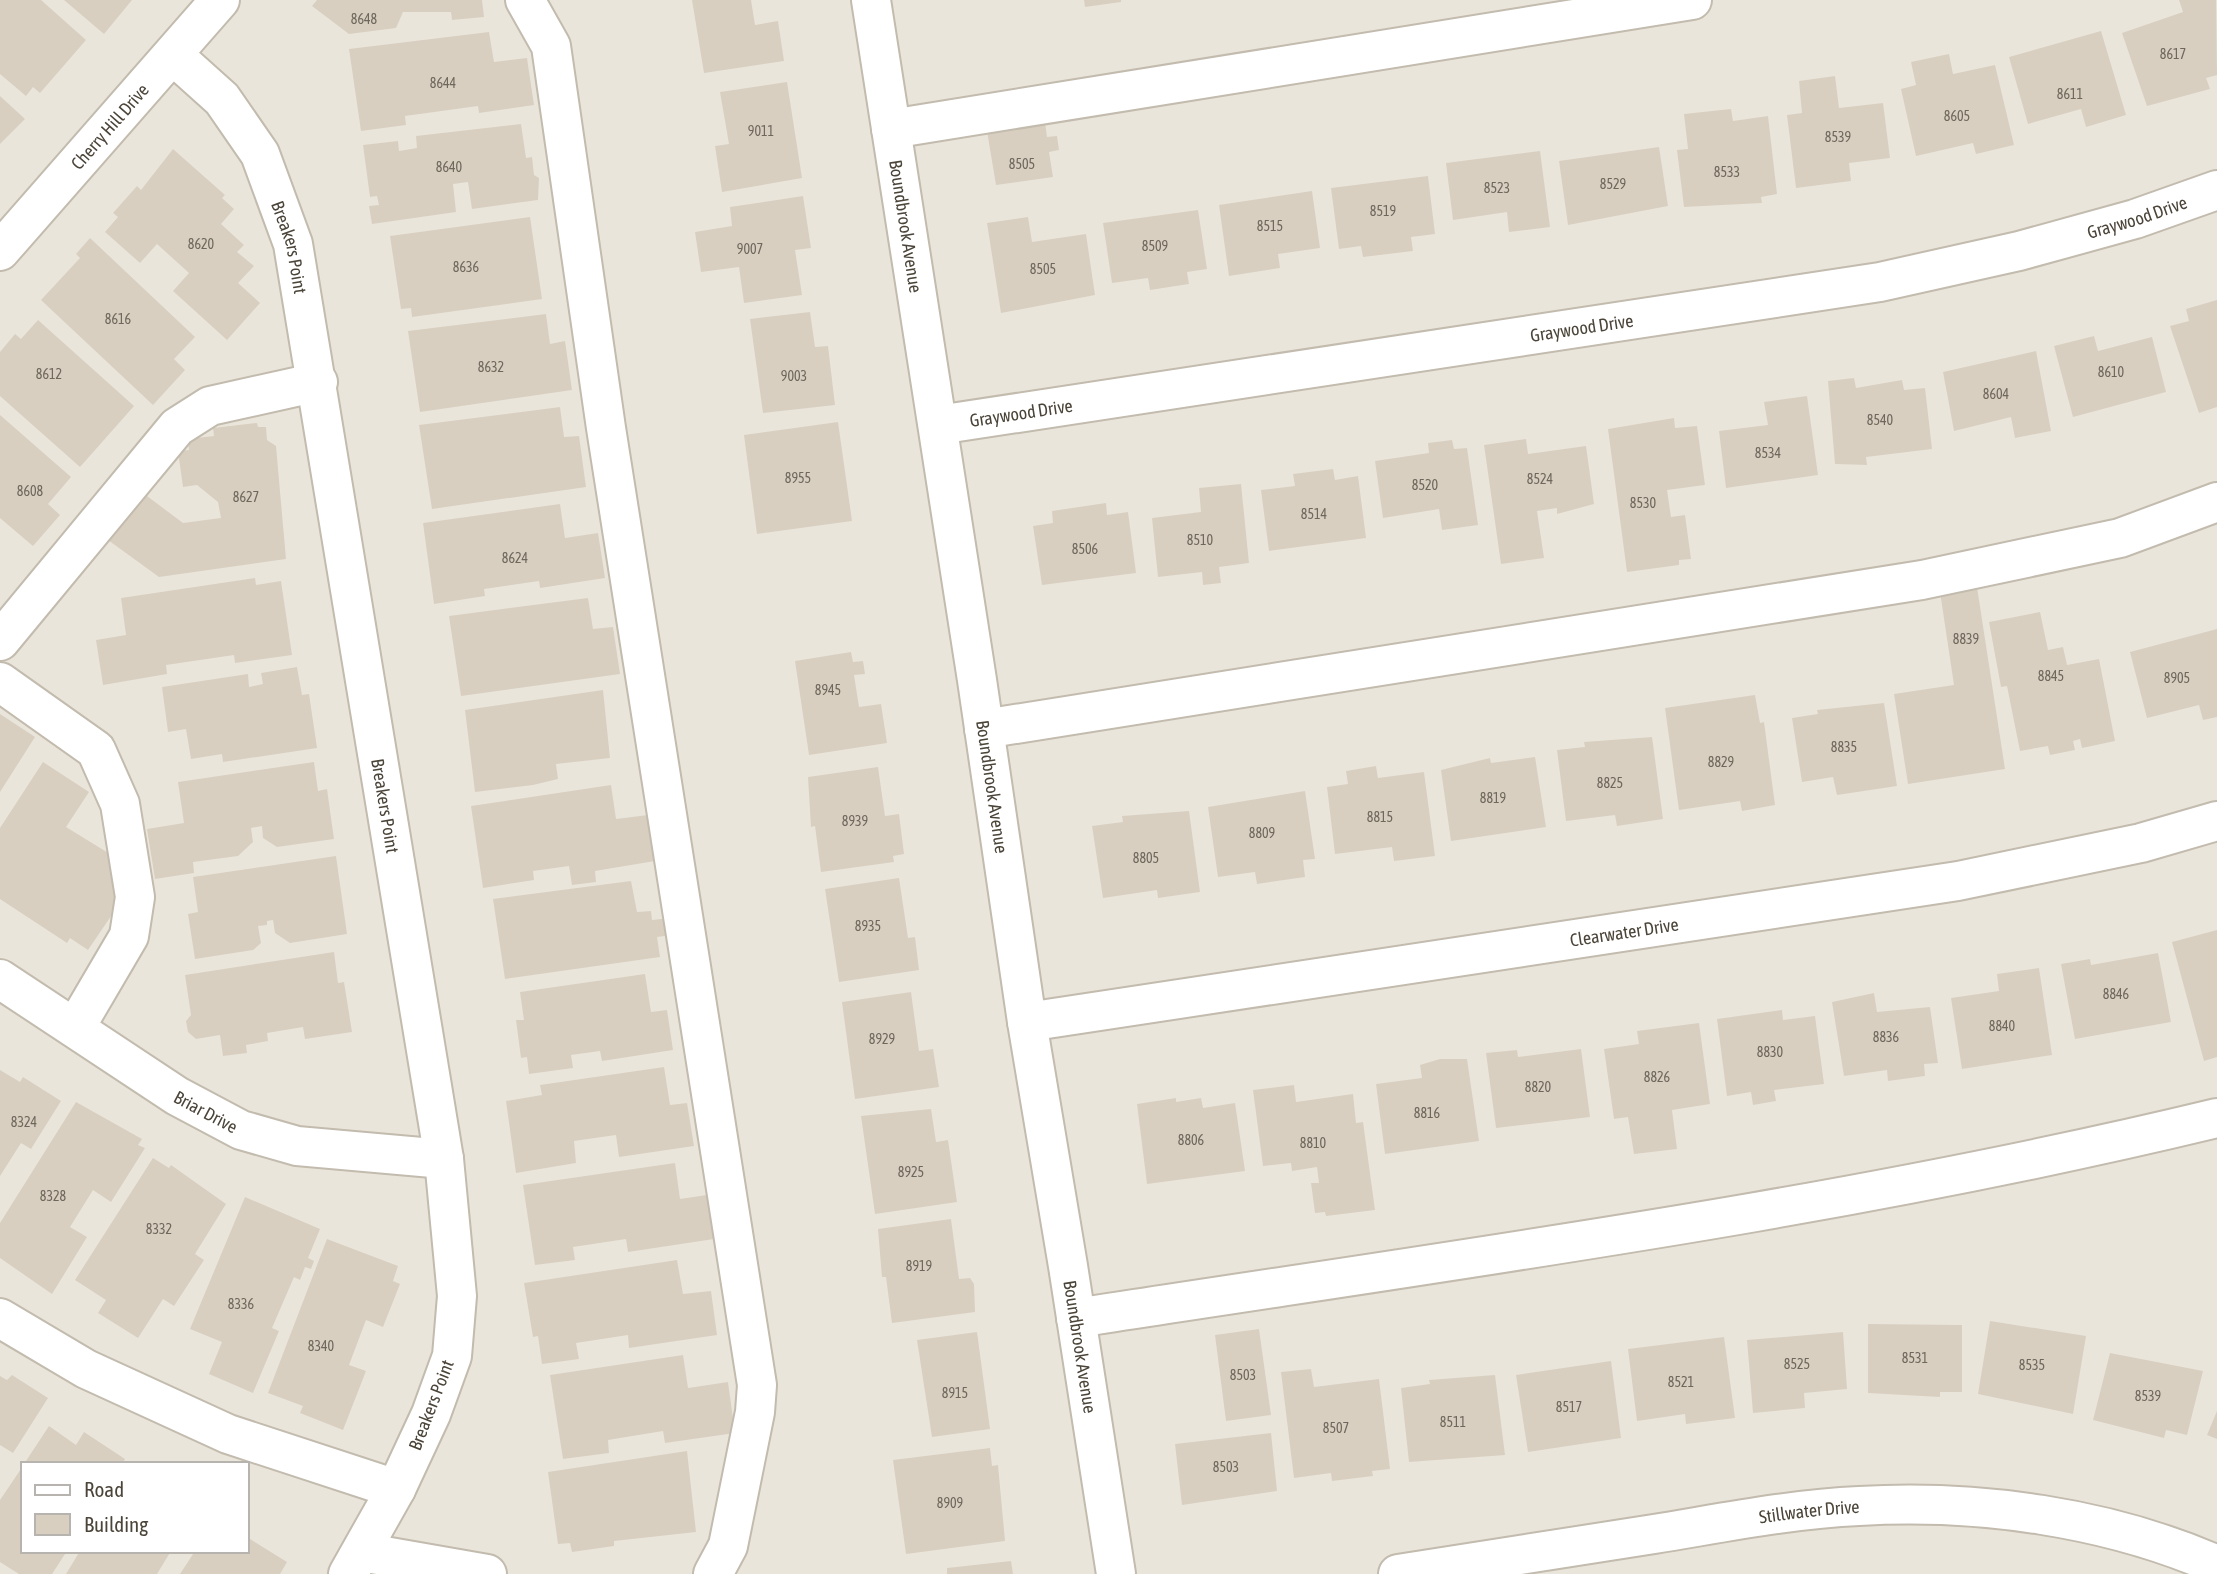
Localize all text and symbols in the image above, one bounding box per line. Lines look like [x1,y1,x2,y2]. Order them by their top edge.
house number: 8648 [351,11,378,27]
house number: 8617 [2160,46,2186,62]
house number: 8644 [430,75,457,91]
street label: Cherry Hill Drive [66,79,153,173]
house number: 8611 [2057,86,2083,102]
house number: 8605 [1944,108,1970,124]
house number: 9011 [748,123,774,139]
house number: 8539 [1825,129,1851,145]
house number: 8505 [1009,156,1035,172]
street label: Boundbrook Avenue [886,158,927,294]
house number: 8640 [436,159,463,175]
house number: 8533 [1714,164,1740,180]
house number: 8529 [1600,176,1626,192]
house number: 8523 [1484,180,1510,196]
street label: Graywood Drive [2085,191,2190,242]
street label: Breakers Point [268,198,312,295]
house number: 8519 [1370,203,1396,219]
house number: 8515 [1257,218,1283,234]
house number: 8620 [188,236,215,252]
house number: 8509 [1142,238,1168,254]
house number: 9007 [737,241,763,257]
house number: 8636 [453,259,480,275]
house number: 8505 [1030,261,1056,277]
street label: Graywood Drive [1529,309,1635,345]
house number: 8616 [105,311,132,327]
house number: 8632 [478,359,504,375]
house number: 8610 [2098,364,2125,380]
house number: 8612 [36,366,62,382]
house number: 9003 [781,368,807,384]
house number: 8604 [1983,386,2010,402]
street label: Graywood Drive [968,394,1074,431]
house number: 8540 [1867,412,1894,428]
house number: 8534 [1755,445,1782,461]
house number: 8955 [785,470,811,486]
house number: 8524 [1527,471,1554,487]
house number: 8520 [1412,477,1439,493]
house number: 8608 [17,483,44,499]
house number: 8627 [233,489,259,505]
house number: 8530 [1630,495,1657,511]
house number: 8514 [1301,506,1328,522]
house number: 8510 [1187,532,1214,548]
house number: 8506 [1072,541,1099,557]
house number: 8624 [502,550,529,566]
house number: 8839 [1953,631,1979,647]
house number: 8845 [2038,668,2064,684]
house number: 8905 [2164,670,2190,686]
house number: 8945 [815,682,841,698]
street label: Boundbrook Avenue [973,719,1013,855]
house number: 8835 [1831,739,1857,755]
house number: 8829 [1708,754,1734,770]
street label: Breakers Point [368,757,404,855]
house number: 8825 [1597,775,1623,791]
house number: 8819 [1480,790,1506,806]
house number: 8815 [1367,809,1393,825]
house number: 8939 [842,813,868,829]
house number: 8809 [1249,825,1275,841]
house number: 8805 [1133,850,1159,866]
street label: Clearwater Drive [1568,913,1680,950]
house number: 8935 [855,918,881,934]
house number: 8846 [2103,986,2130,1002]
house number: 8840 [1989,1018,2016,1034]
house number: 8836 [1873,1029,1900,1045]
house number: 8929 [869,1031,895,1047]
house number: 8830 [1757,1044,1784,1060]
house number: 8826 [1644,1069,1671,1085]
house number: 8820 [1525,1079,1552,1095]
street label: Briar Drive [171,1086,241,1137]
house number: 8816 [1414,1105,1441,1121]
house number: 8324 [11,1114,38,1130]
house number: 8806 [1178,1132,1205,1148]
house number: 8810 [1300,1135,1327,1151]
house number: 8925 [898,1164,924,1180]
house number: 8328 [40,1188,67,1204]
house number: 8332 [146,1221,172,1237]
house number: 8919 [906,1258,932,1274]
street label: Boundbrook Avenue [1060,1279,1101,1415]
house number: 8336 [228,1296,255,1312]
house number: 8340 [308,1338,335,1354]
house number: 8531 [1902,1350,1928,1366]
house number: 8525 [1784,1356,1810,1372]
street label: Breakers Point [404,1357,458,1453]
house number: 8535 [2019,1357,2045,1373]
house number: 8503 [1230,1367,1256,1383]
house number: 8521 [1668,1374,1694,1390]
house number: 8915 [942,1385,968,1401]
house number: 8539 [2135,1388,2161,1404]
house number: 8517 [1556,1399,1582,1415]
house number: 8511 [1440,1414,1466,1430]
house number: 8507 [1323,1420,1349,1436]
house number: 8503 [1213,1459,1239,1475]
legend [21,1462,248,1553]
text: Road [84,1477,124,1501]
house number: 8909 [937,1495,963,1511]
street label: Stillwater Drive [1757,1495,1860,1527]
text: Building [84,1512,148,1536]

